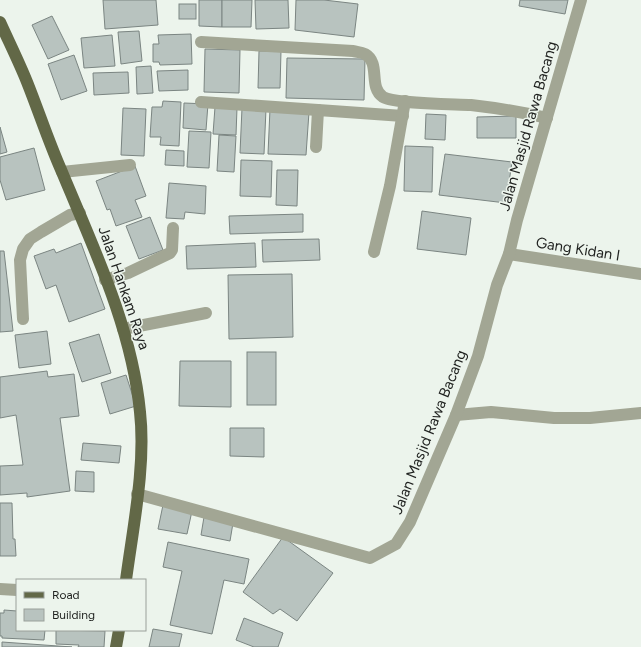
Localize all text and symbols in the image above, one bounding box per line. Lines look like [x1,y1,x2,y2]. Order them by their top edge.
street label: Jalan Masjid Rawa Bacang [495,39,561,213]
street label: Jalan Hankam Raya [94,224,154,352]
street label: Gang Kidan I [535,233,621,265]
street label: Jalan Masjid Rawa Bacang [388,347,470,517]
legend [16,579,146,631]
text: Road [52,588,80,602]
text: Building [52,608,95,622]

